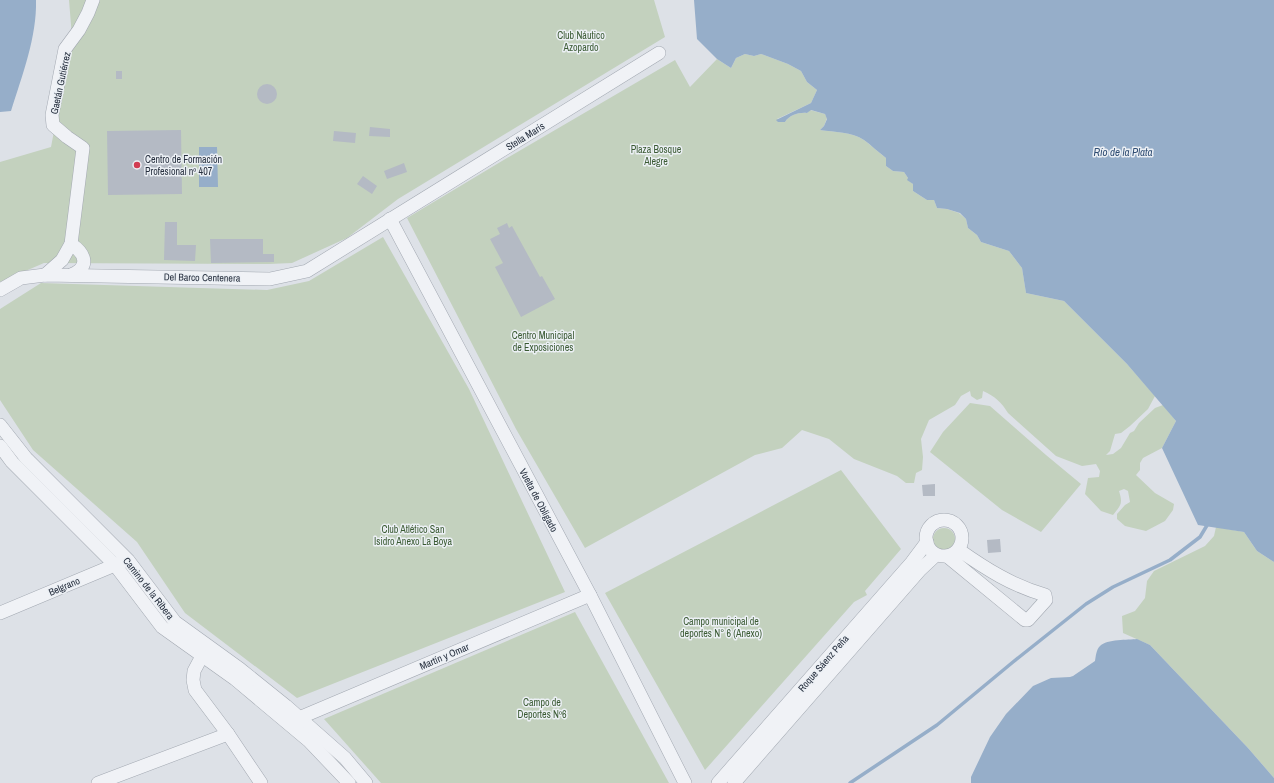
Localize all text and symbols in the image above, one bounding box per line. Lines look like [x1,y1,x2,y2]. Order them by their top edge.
park label: Club Náutico Azopardo [557,29,605,54]
street label: Gaetán Gutiérrez [48,51,73,115]
street label: Stella Maris [503,119,547,153]
park label: Plaza Bosque Alegre [631,143,682,168]
water label: Río de la Plata [1093,145,1153,159]
place label: Centro de Formación Profesional nº 407 [145,153,222,178]
marker: Centro de Formación Profesional nº 407 [132,160,142,170]
street label: Del Barco Centenera [164,270,241,285]
park label: Centro Municipal de Exposiciones [512,329,574,354]
street label: Vuelta de Obligado [516,466,561,535]
park label: Club Atlético San Isidro Anexo La Boya [374,523,452,548]
street label: Camino de la Ribera [120,554,177,622]
street label: Belgrano [47,574,82,599]
park label: Campo municipal de deportes N° 6 (Anexo) [680,615,762,640]
street label: Roque Sáenz Peña [795,632,852,694]
street label: Martín y Omar [418,640,471,673]
park label: Campo de Deportes Nº6 [517,696,567,721]

